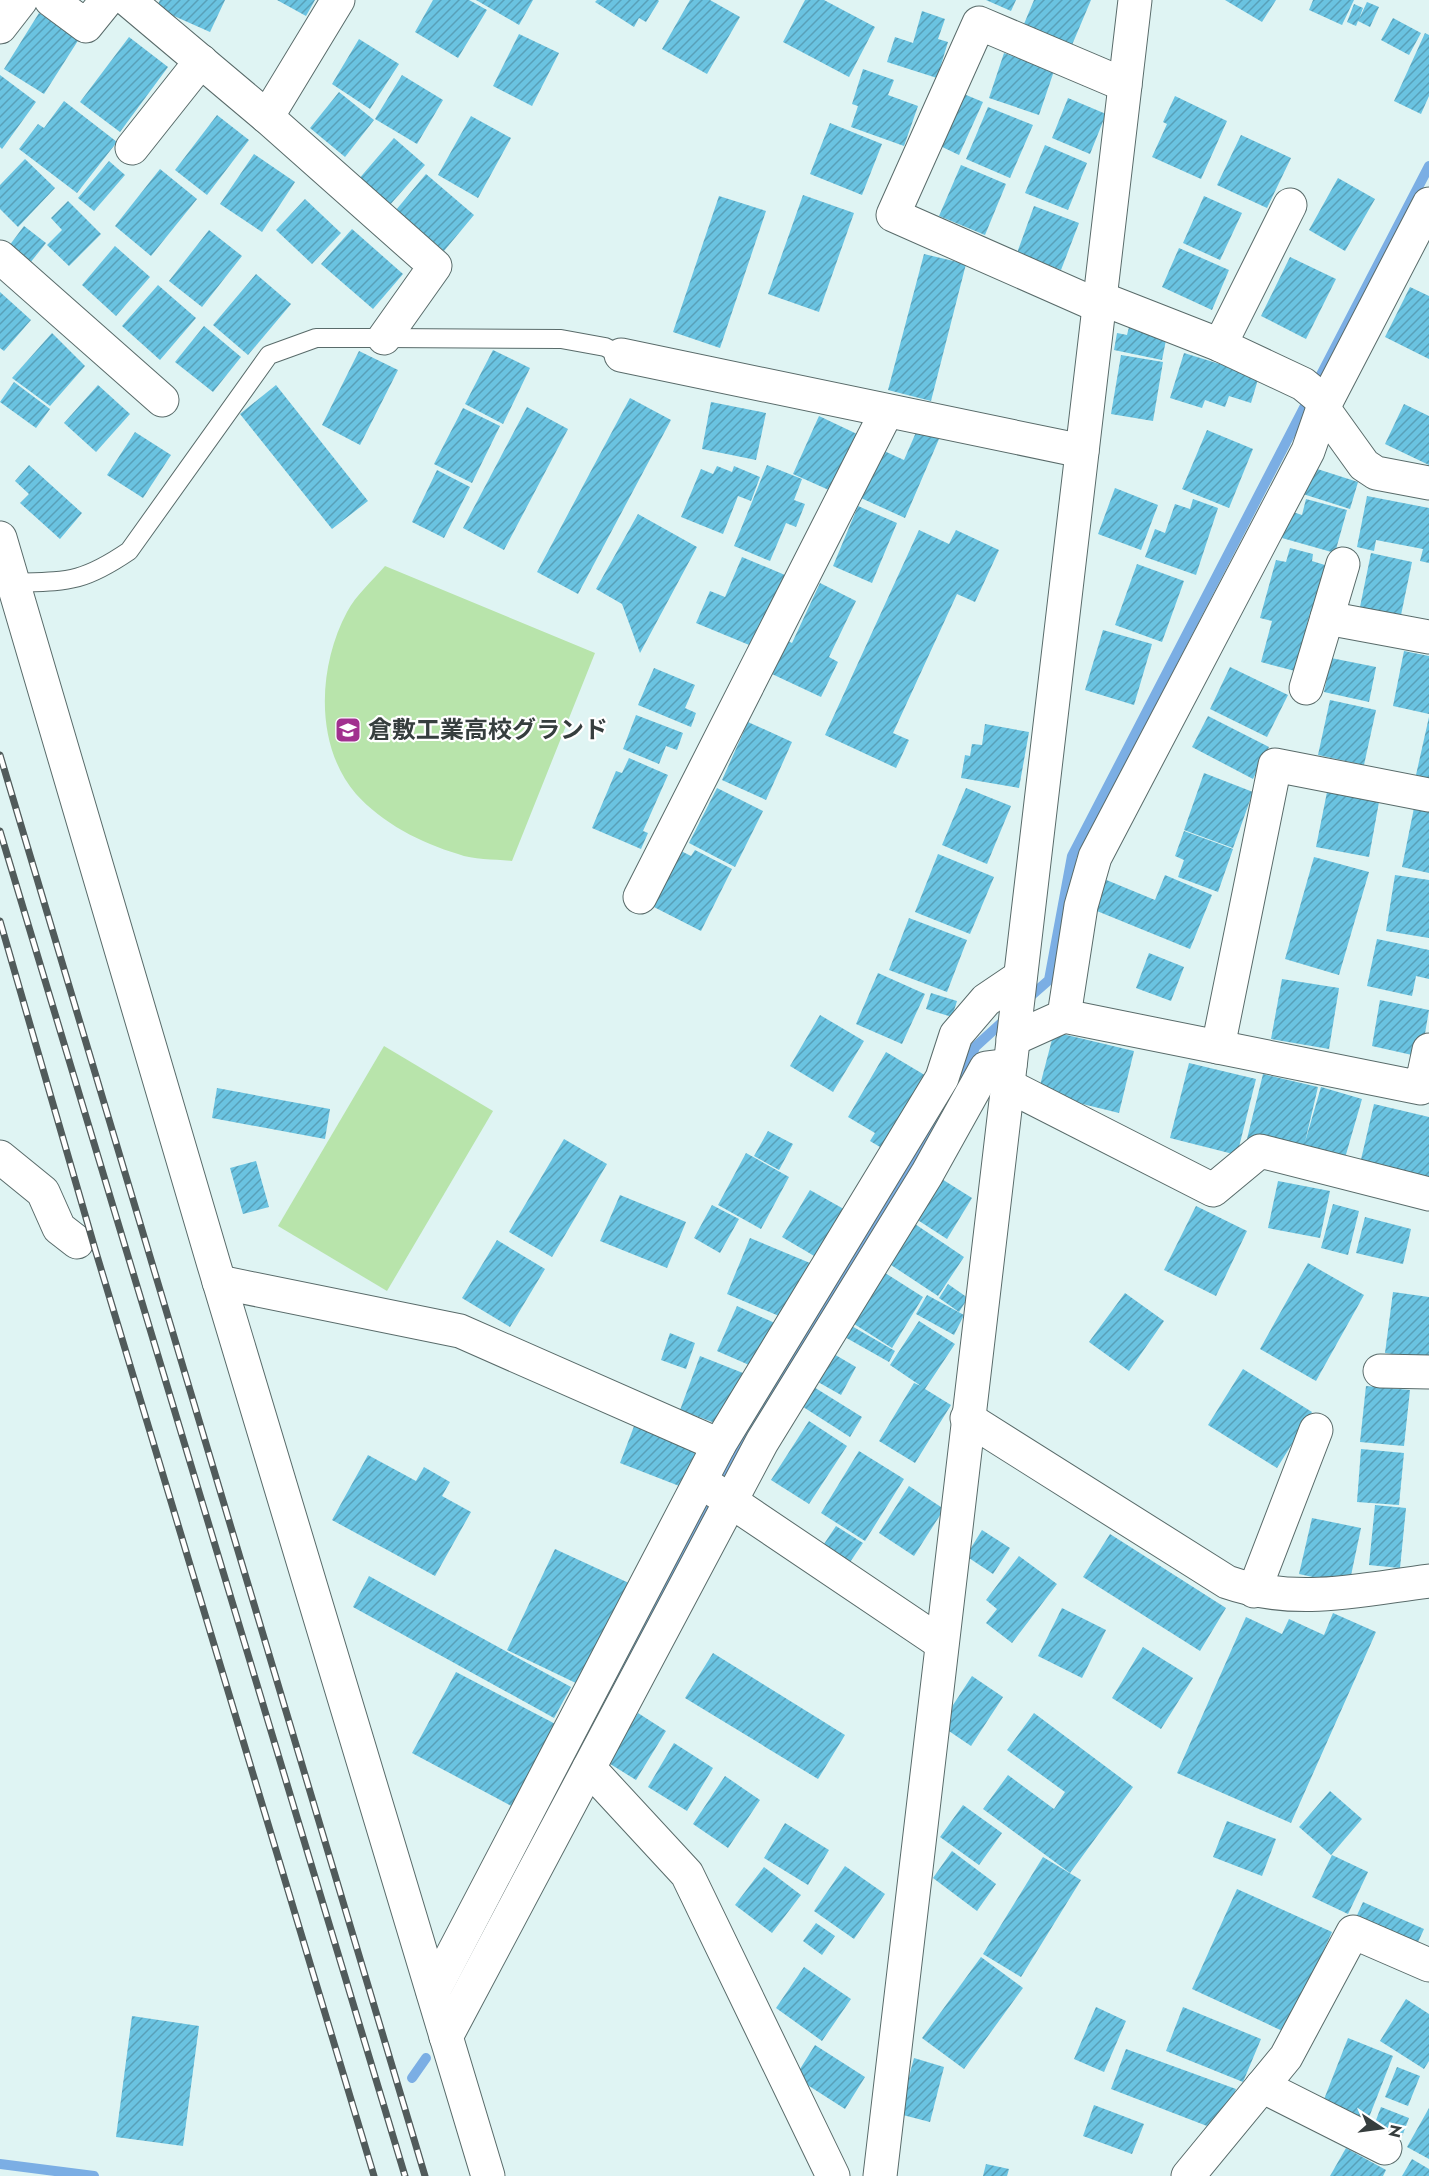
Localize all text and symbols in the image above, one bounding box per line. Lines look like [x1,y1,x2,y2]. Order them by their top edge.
place label: 倉敷工業高校グランド [368,712,608,747]
school or university icon: 倉敷工業高校グランド [333,715,363,745]
north arrow [1351,2098,1411,2158]
text: N [1382,2122,1408,2140]

